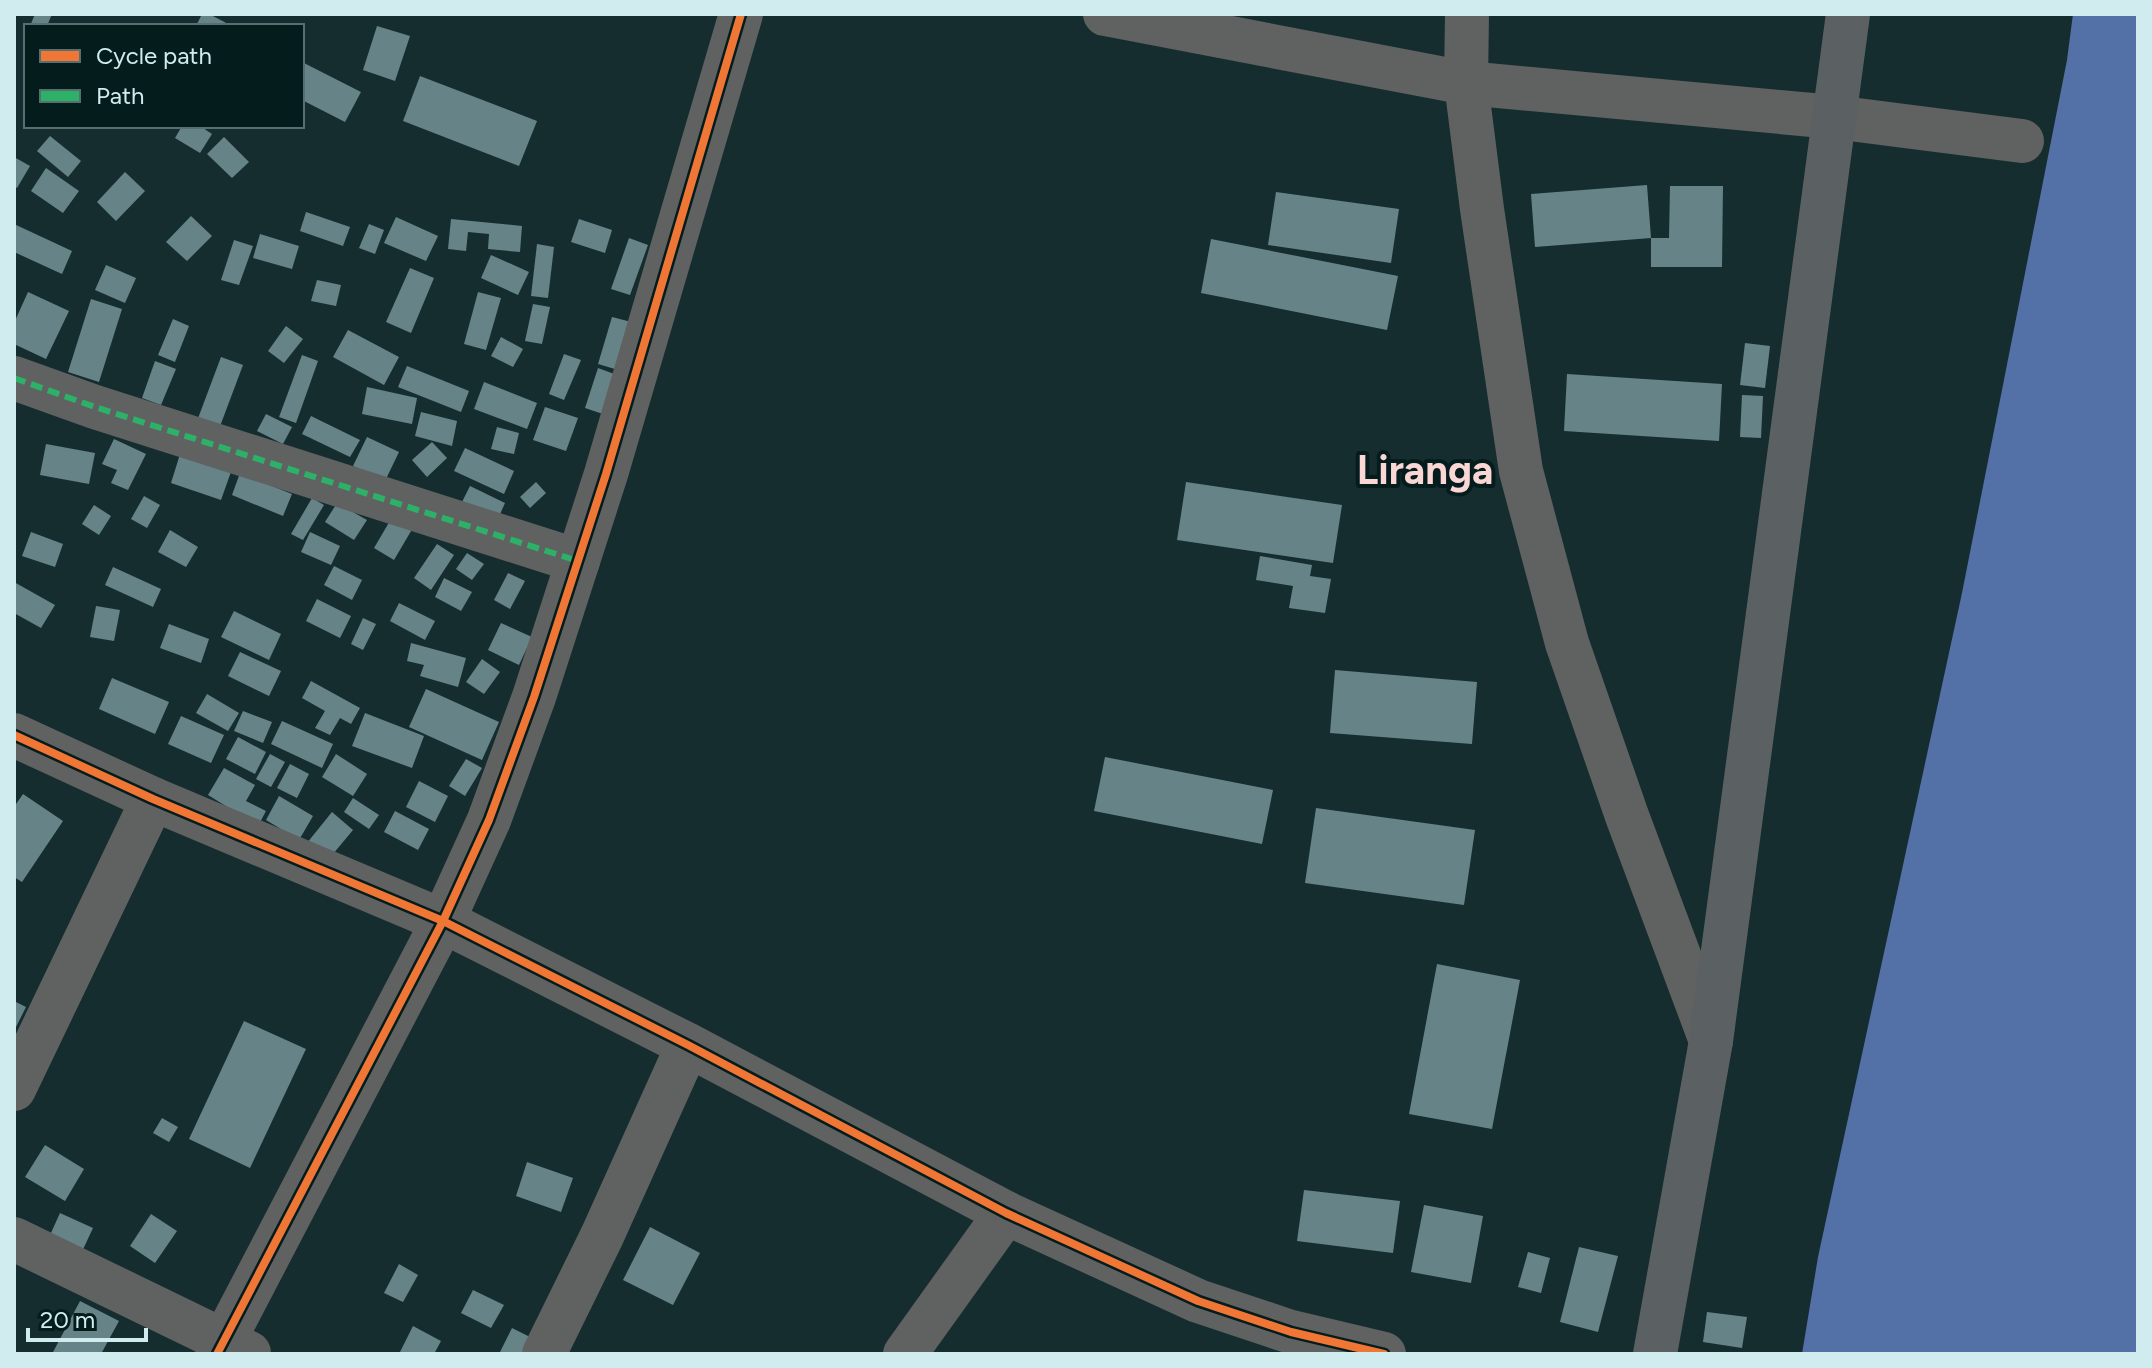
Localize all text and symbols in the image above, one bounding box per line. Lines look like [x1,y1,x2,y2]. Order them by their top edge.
legend [24,24,304,128]
text: Cycle path [96,41,212,70]
text: Path [96,81,144,110]
district label: Liranga [1357,446,1493,494]
scale bar [28,1292,146,1342]
text: 20 m [40,1305,95,1334]

